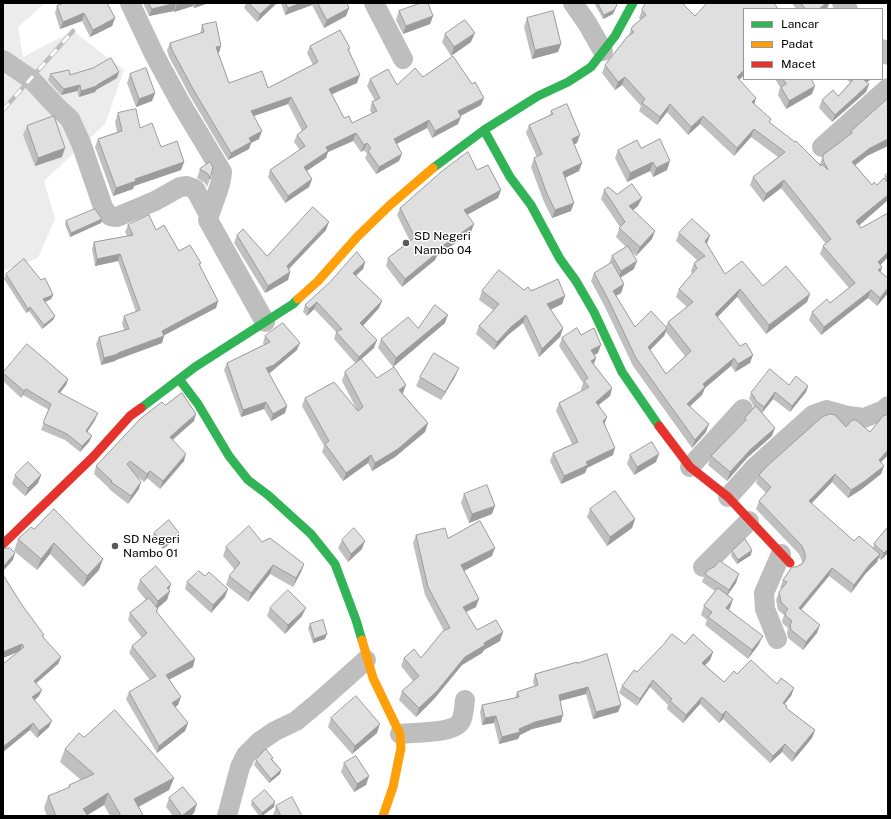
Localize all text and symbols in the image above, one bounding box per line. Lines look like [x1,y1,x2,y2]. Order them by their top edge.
legend [743,8,883,80]
text: Lancar [781,17,819,31]
text: Padat [781,37,813,51]
text: Macet [781,57,816,71]
place label: SD Negeri Nambo 04 [414,229,472,257]
marker: SD Negeri Nambo 04 [401,238,411,248]
place label: SD Negeri Nambo 01 [123,532,180,560]
marker: SD Negeri Nambo 01 [110,541,120,551]

